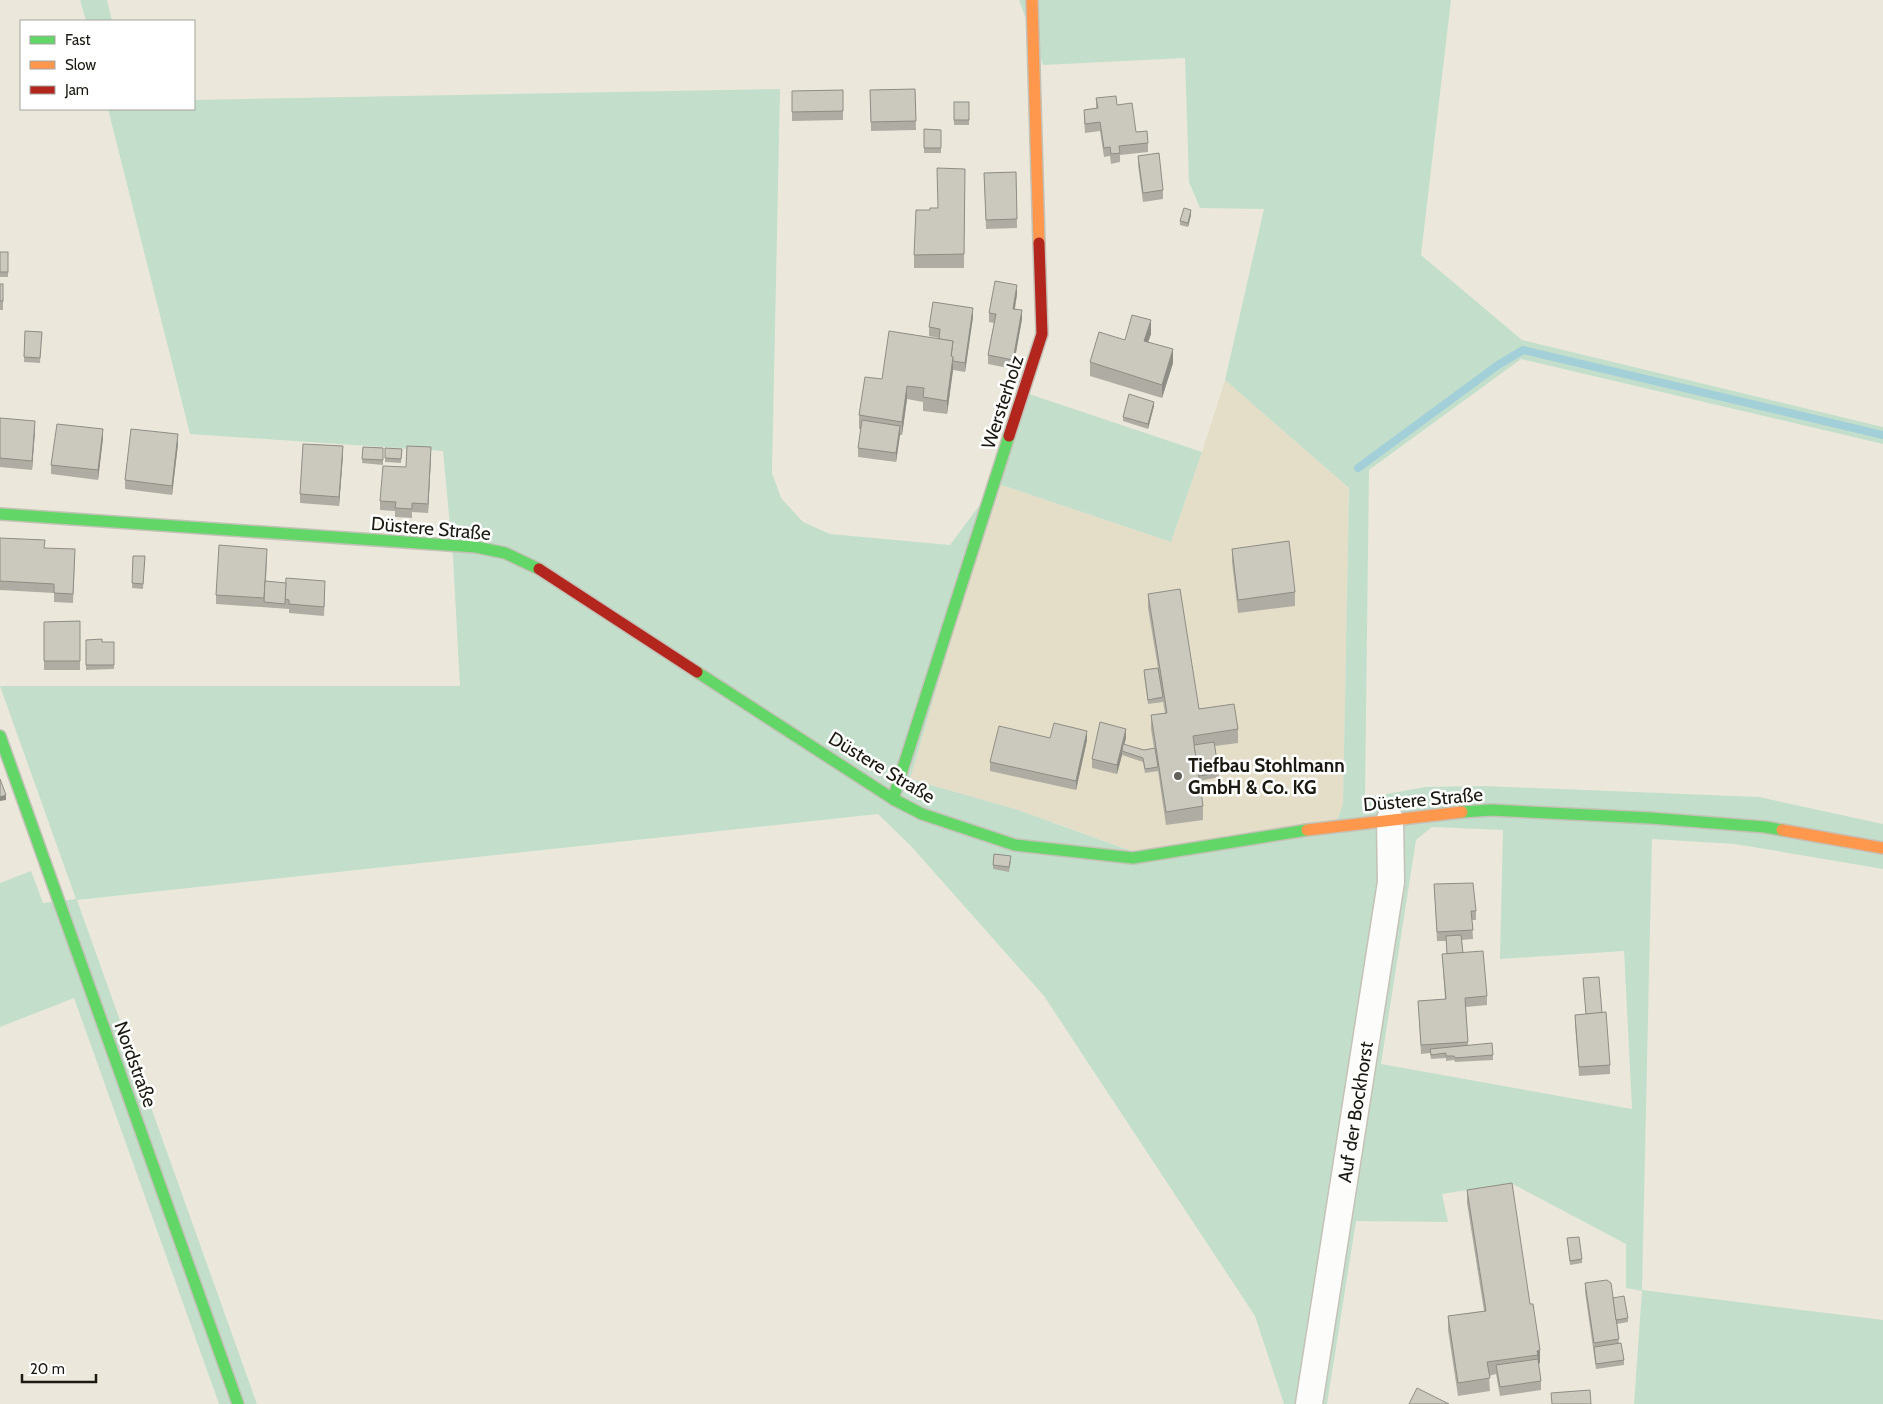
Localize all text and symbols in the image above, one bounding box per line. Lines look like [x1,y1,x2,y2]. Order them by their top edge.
legend [20,20,195,110]
text: Fast [65,31,90,49]
text: Slow [65,56,96,74]
text: Jam [64,81,89,99]
street label: Wersterholz [977,352,1028,452]
street label: Düstere Straße [370,512,492,545]
street label: Düstere Straße [824,727,939,808]
place label: Tiefbau Stohlmann GmbH & Co. KG [1188,754,1345,799]
marker: Tiefbau Stohlmann GmbH & Co. KG [1172,770,1184,782]
street label: Düstere Straße [1362,783,1484,816]
street label: Nordstraße [109,1018,162,1111]
street label: Auf der Bockhorst [1333,1039,1378,1184]
scale bar [22,1352,96,1384]
text: 20 m [30,1360,65,1378]

